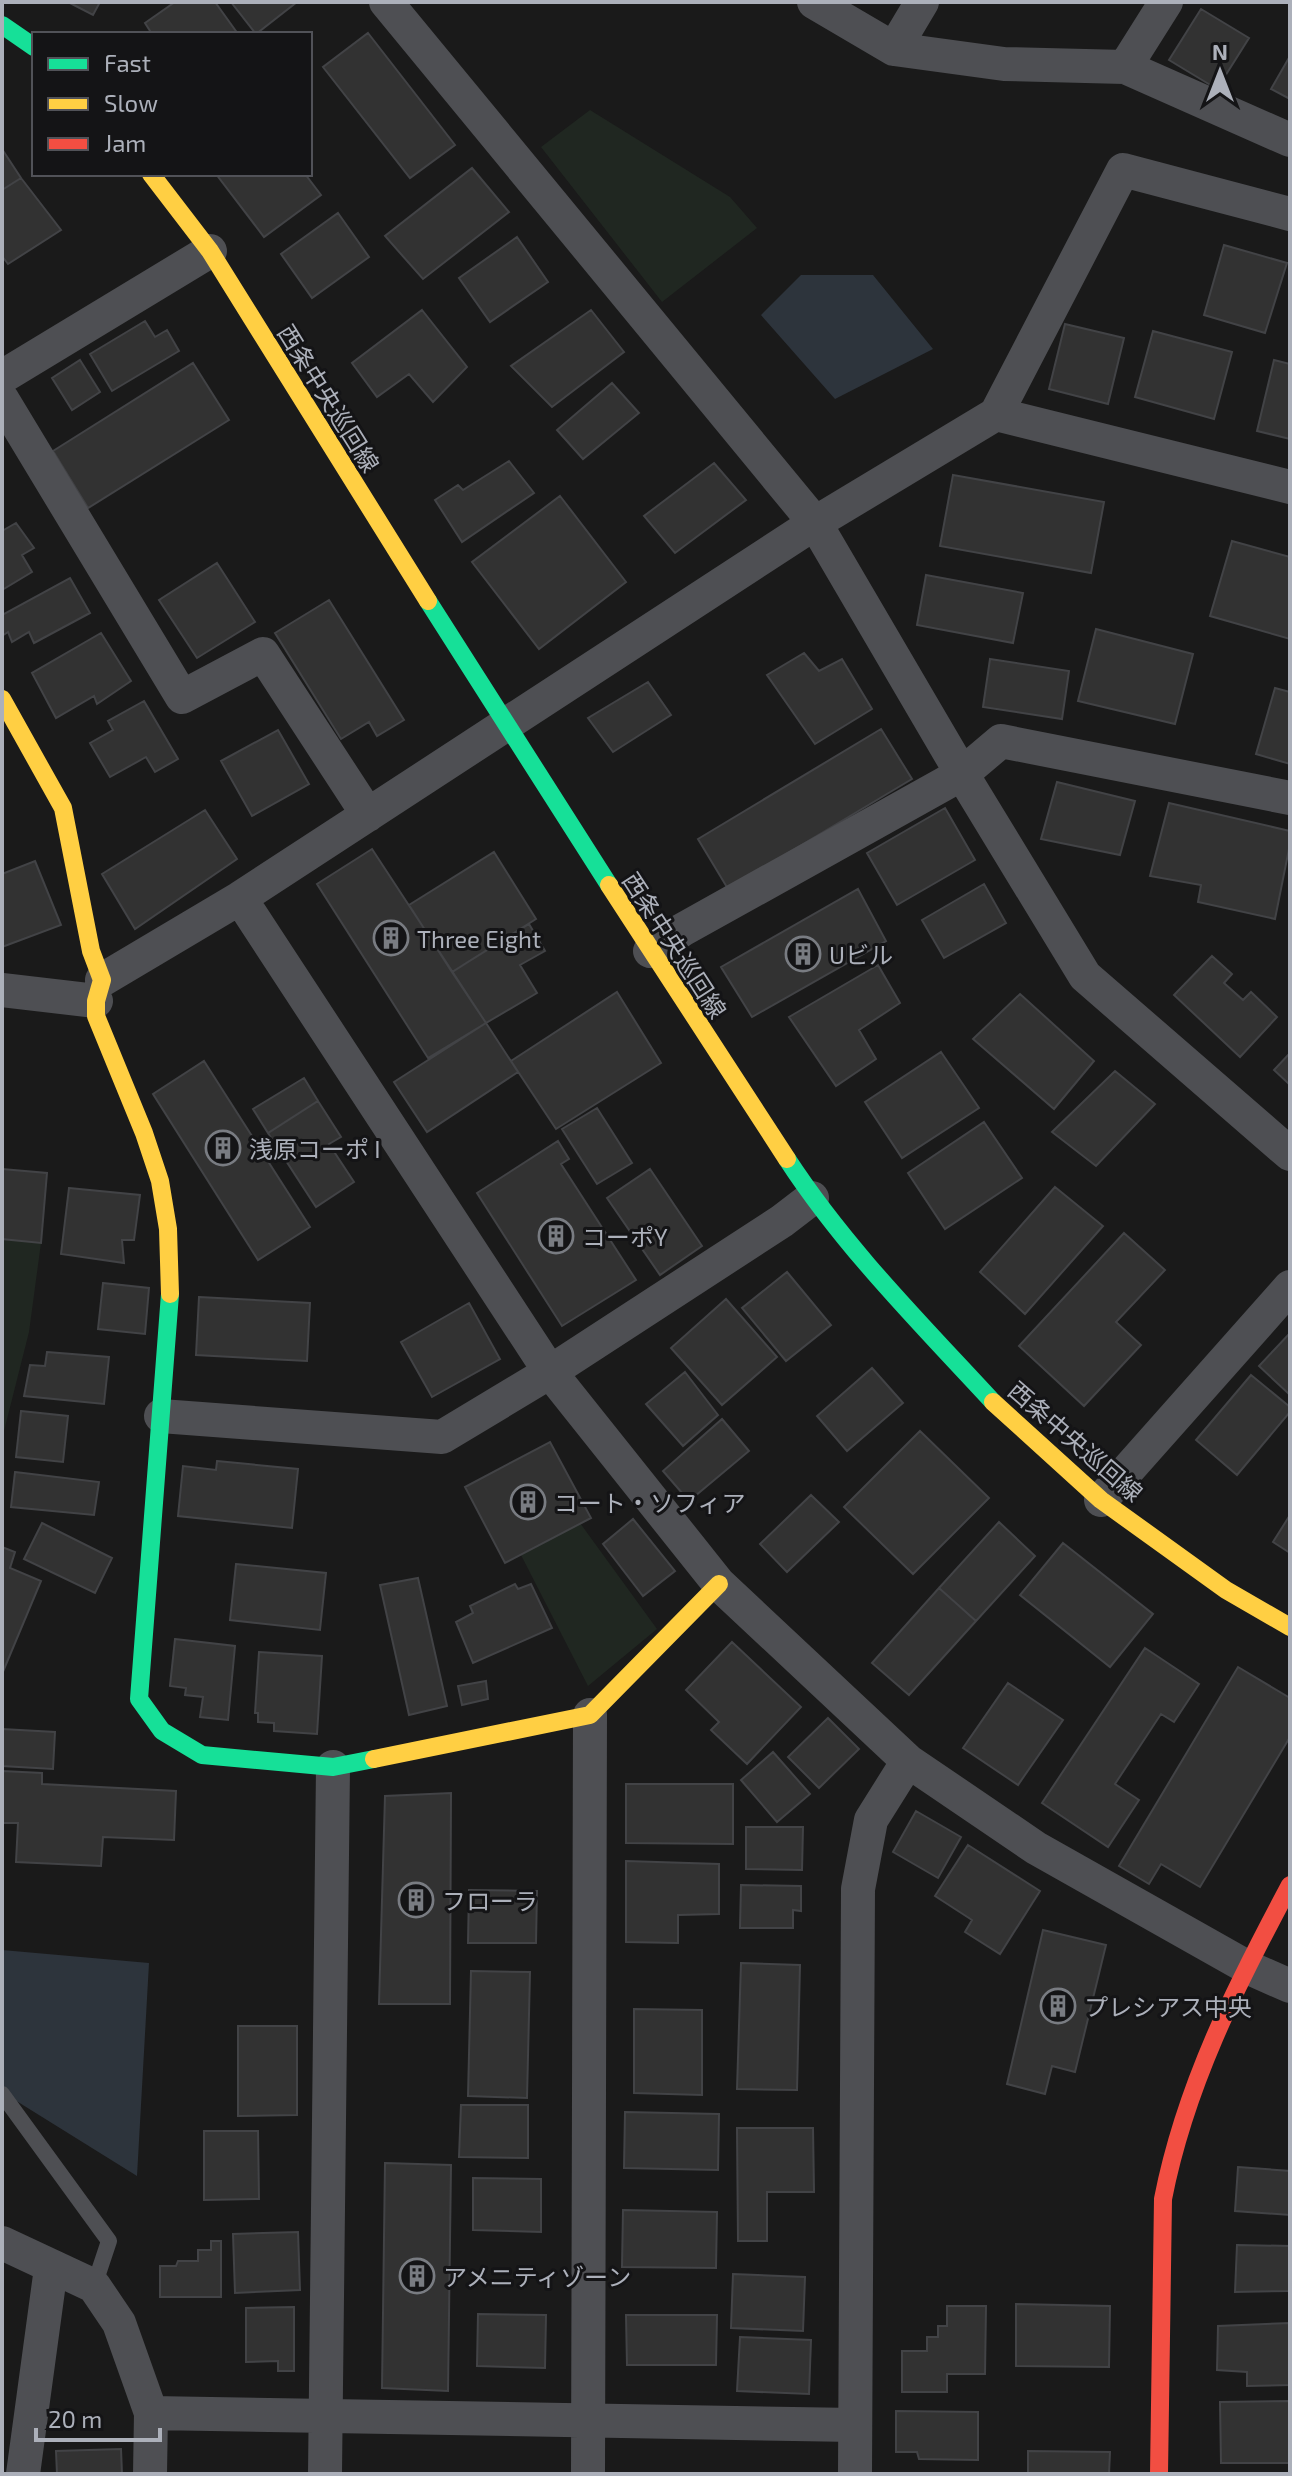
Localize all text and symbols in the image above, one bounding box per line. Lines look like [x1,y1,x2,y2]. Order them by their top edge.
legend [32,32,312,176]
north arrow [1180,32,1260,112]
text: N [1212,38,1228,64]
text: Fast [104,48,151,77]
text: Slow [104,88,158,117]
text: Jam [104,128,146,157]
street label: 西条中央巡回線 [272,319,386,477]
street label: 西条中央巡回線 [617,867,733,1023]
building icon: Three Eight [372,919,410,957]
place label: Three Eight [417,924,541,953]
building icon: Uビル [784,935,822,973]
place label: Uビル [829,940,893,969]
building icon: 浅原コーポ I [204,1129,242,1167]
place label: 浅原コーポ I [249,1134,381,1163]
building icon: コーポY [537,1217,575,1255]
place label: コーポY [582,1222,668,1251]
street label: 西条中央巡回線 [1003,1375,1149,1507]
building icon: コート・ソフィア [509,1483,547,1521]
place label: コート・ソフィア [554,1488,746,1517]
building icon: フローラ [397,1881,435,1919]
place label: フローラ [442,1886,538,1915]
building icon: プレシアス中央 [1039,1987,1077,2025]
place label: プレシアス中央 [1084,1992,1252,2021]
building icon: アメニティゾーン [398,2257,436,2295]
place label: アメニティゾーン [443,2262,631,2291]
scale bar [36,2392,160,2442]
text: 20 m [48,2404,102,2433]

